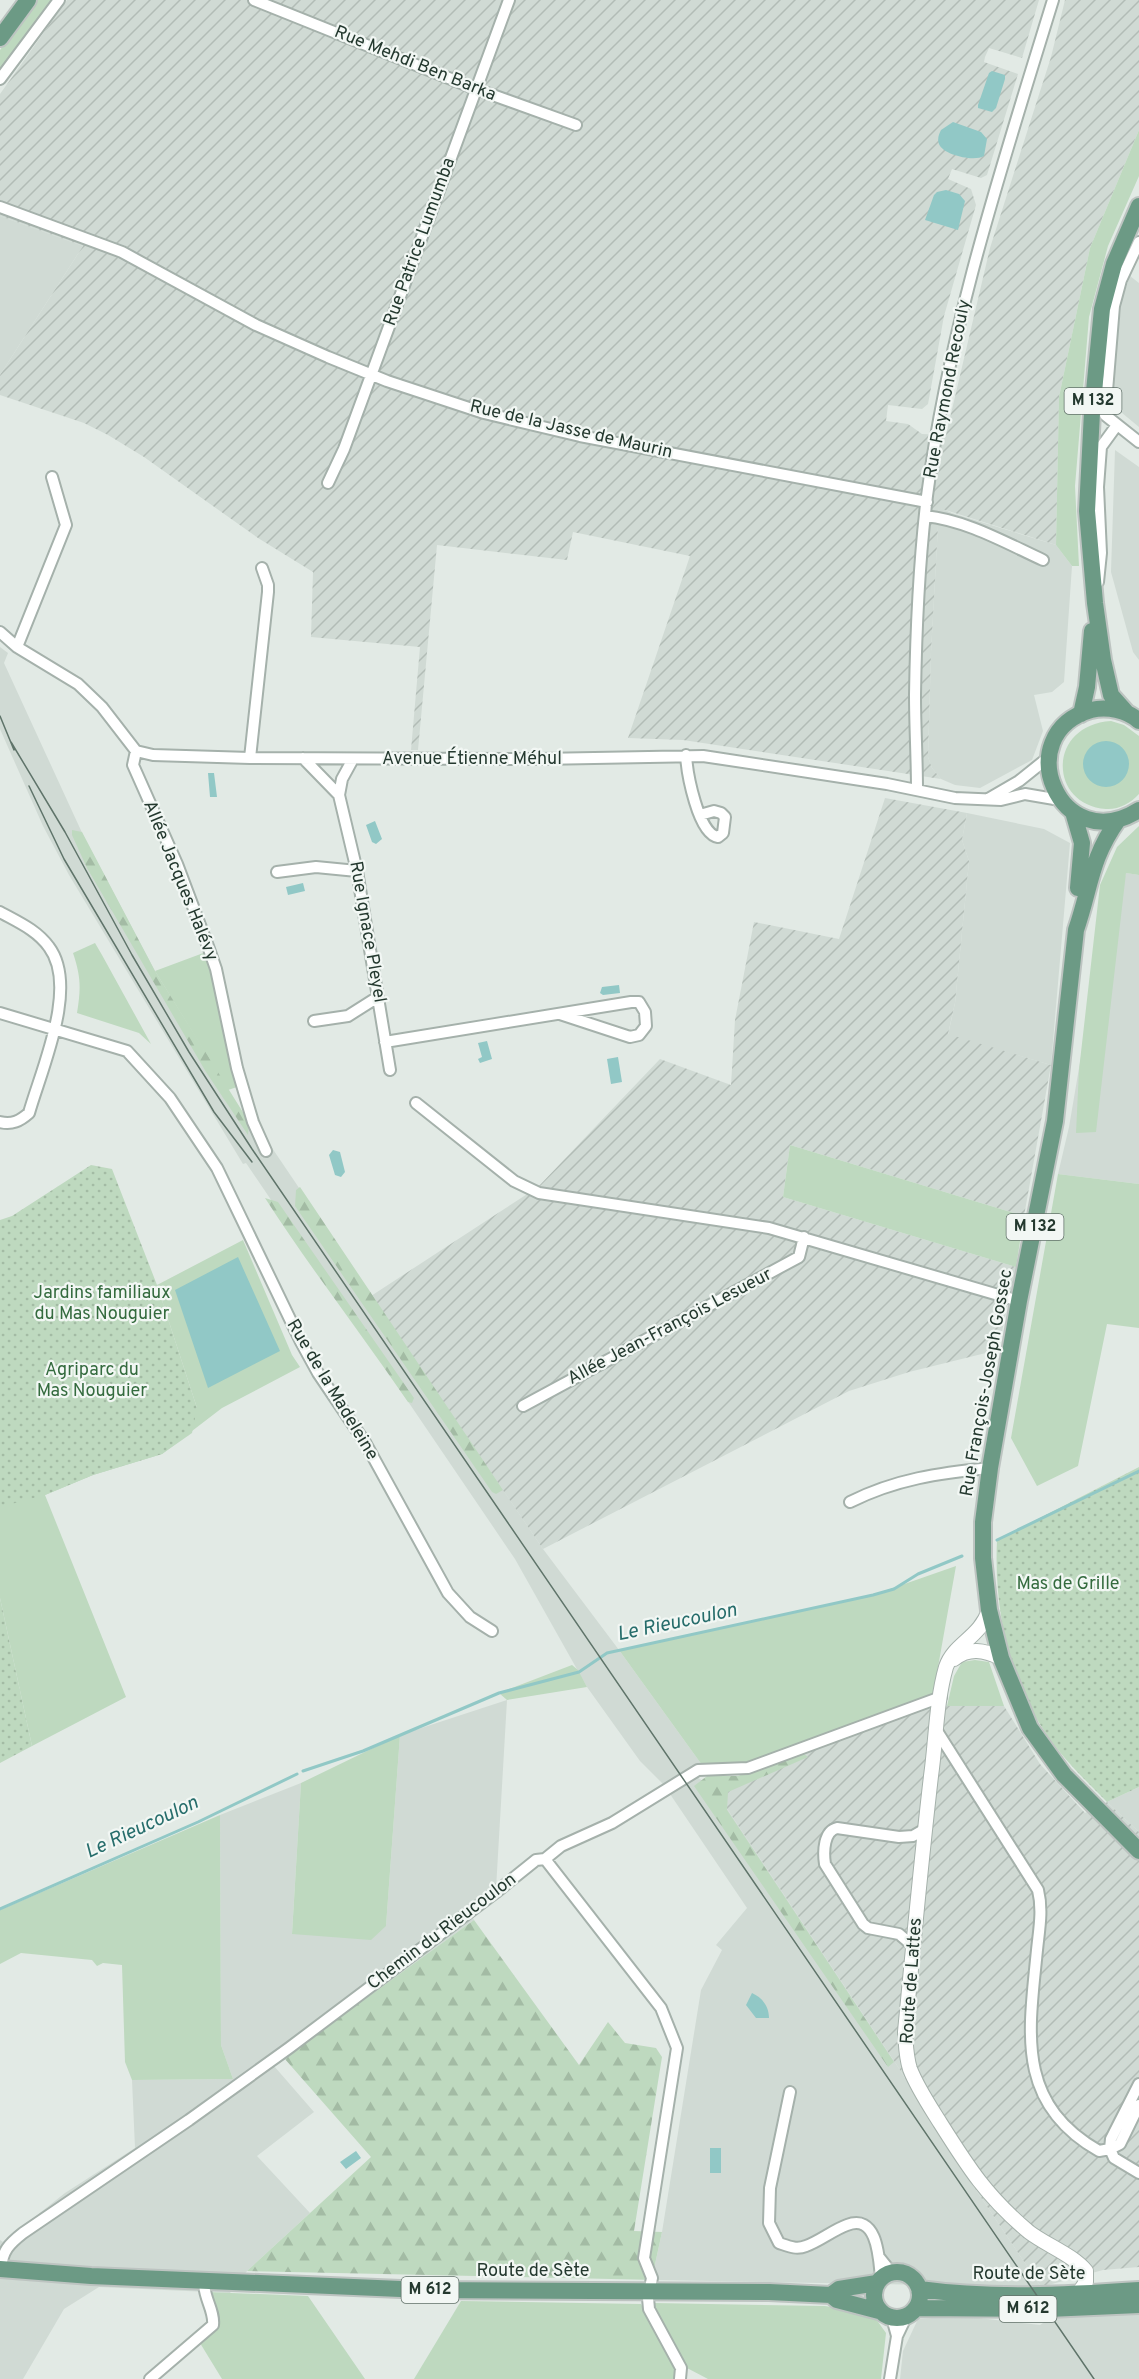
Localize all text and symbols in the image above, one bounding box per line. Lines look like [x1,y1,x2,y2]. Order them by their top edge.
street label: Rue Mehdi Ben Barka [331,21,499,107]
street label: Rue Patrice Lumumba [379,155,461,329]
street label: Rue Raymond Recouly [919,298,977,480]
road number: M 132 [1064,388,1122,414]
street label: Rue de la Jasse de Maurin [467,395,675,465]
street label: Avenue Étienne Méhul [382,746,562,771]
street label: Allée Jacques Halévy [137,797,223,965]
street label: Rue Ignace Pleyel [343,859,391,1005]
road number: M 132 [1006,1214,1064,1240]
street label: Allée Jean-François Lesueur [564,1263,776,1391]
street label: Rue François-Joseph Gossec [956,1267,1018,1499]
park label: Jardins familiaux du Mas Nouguier [33,1282,171,1326]
street label: Rue de la Madeleine [281,1315,383,1465]
park label: Agriparc du Mas Nouguier [37,1359,147,1403]
park label: Mas de Grille [1016,1573,1120,1596]
water label: Le Rieucoulon [615,1598,739,1648]
water label: Le Rieucoulon [81,1790,203,1866]
street label: Chemin du Rieucoulon [363,1868,521,1996]
street label: Route de Lattes [896,1917,928,2045]
street label: Route de Sète [476,2260,590,2283]
street label: Route de Sète [972,2263,1086,2286]
road number: M 612 [402,2277,458,2303]
road number: M 612 [1000,2296,1056,2322]

